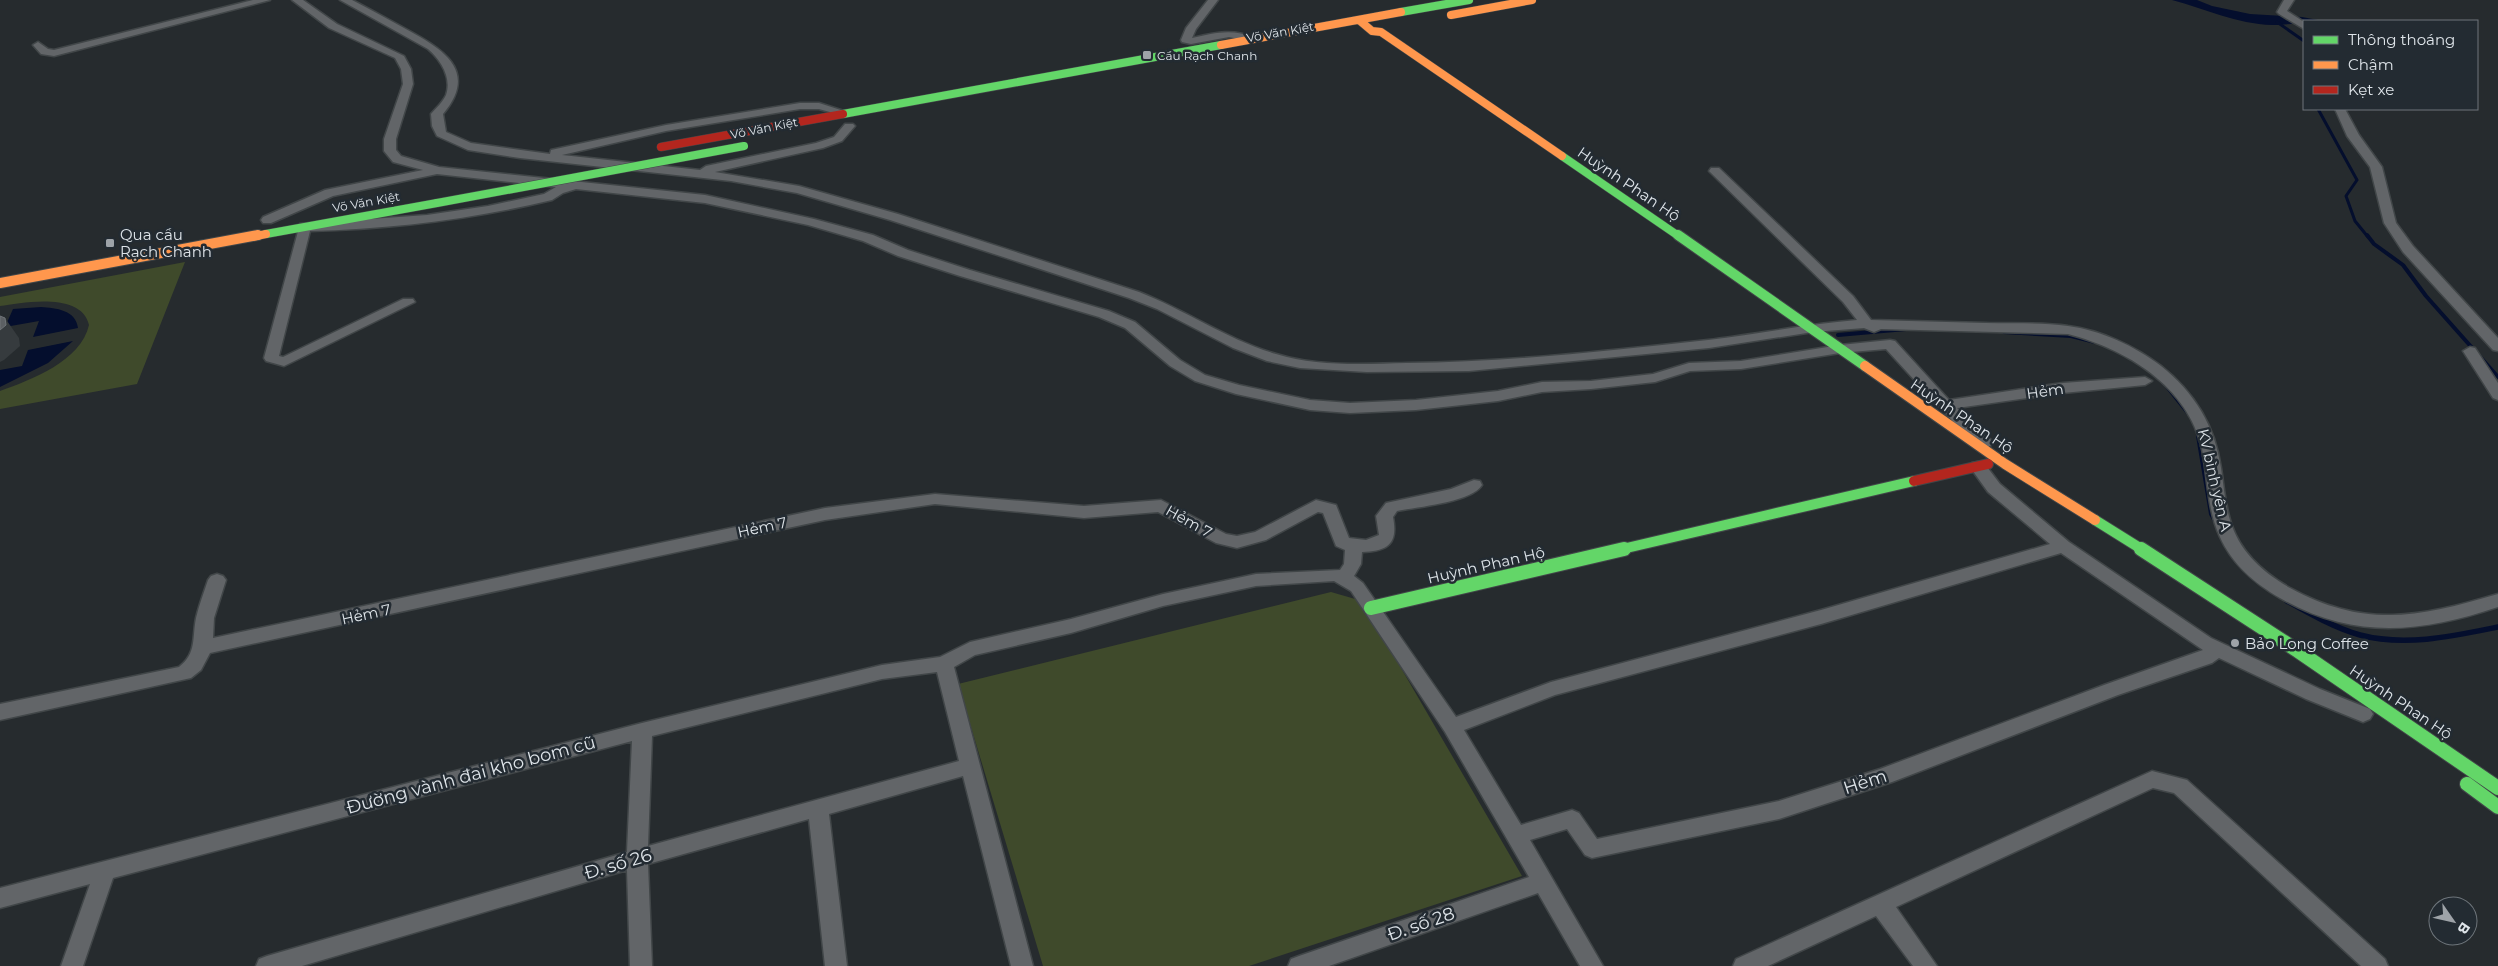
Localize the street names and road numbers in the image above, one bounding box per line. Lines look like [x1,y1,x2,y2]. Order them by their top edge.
street label: Võ Văn Kiệt [1245,19,1315,45]
street label: Võ Văn Kiệt [729,114,799,142]
street label: Huỳnh Phan Hộ [1574,143,1684,225]
street label: Võ Văn Kiệt [331,189,401,215]
street label: Huỳnh Phan Hộ [1907,375,2017,457]
street label: Hẻm [2025,379,2065,403]
street label: KV bình yên A [2194,427,2236,533]
street label: Hẻm 7 [1163,501,1216,541]
street label: Hẻm 7 [736,512,789,541]
street label: Huỳnh Phan Hộ [1425,542,1547,588]
street label: Hẻm 7 [340,599,393,628]
street label: Huỳnh Phan Hộ [2346,661,2456,743]
street label: Đường vành đai kho bom cũ [344,731,598,819]
street label: Hẻm [1840,765,1890,799]
street label: Đ. số 26 [582,844,654,884]
street label: Đ. số 28 [1385,902,1457,946]

